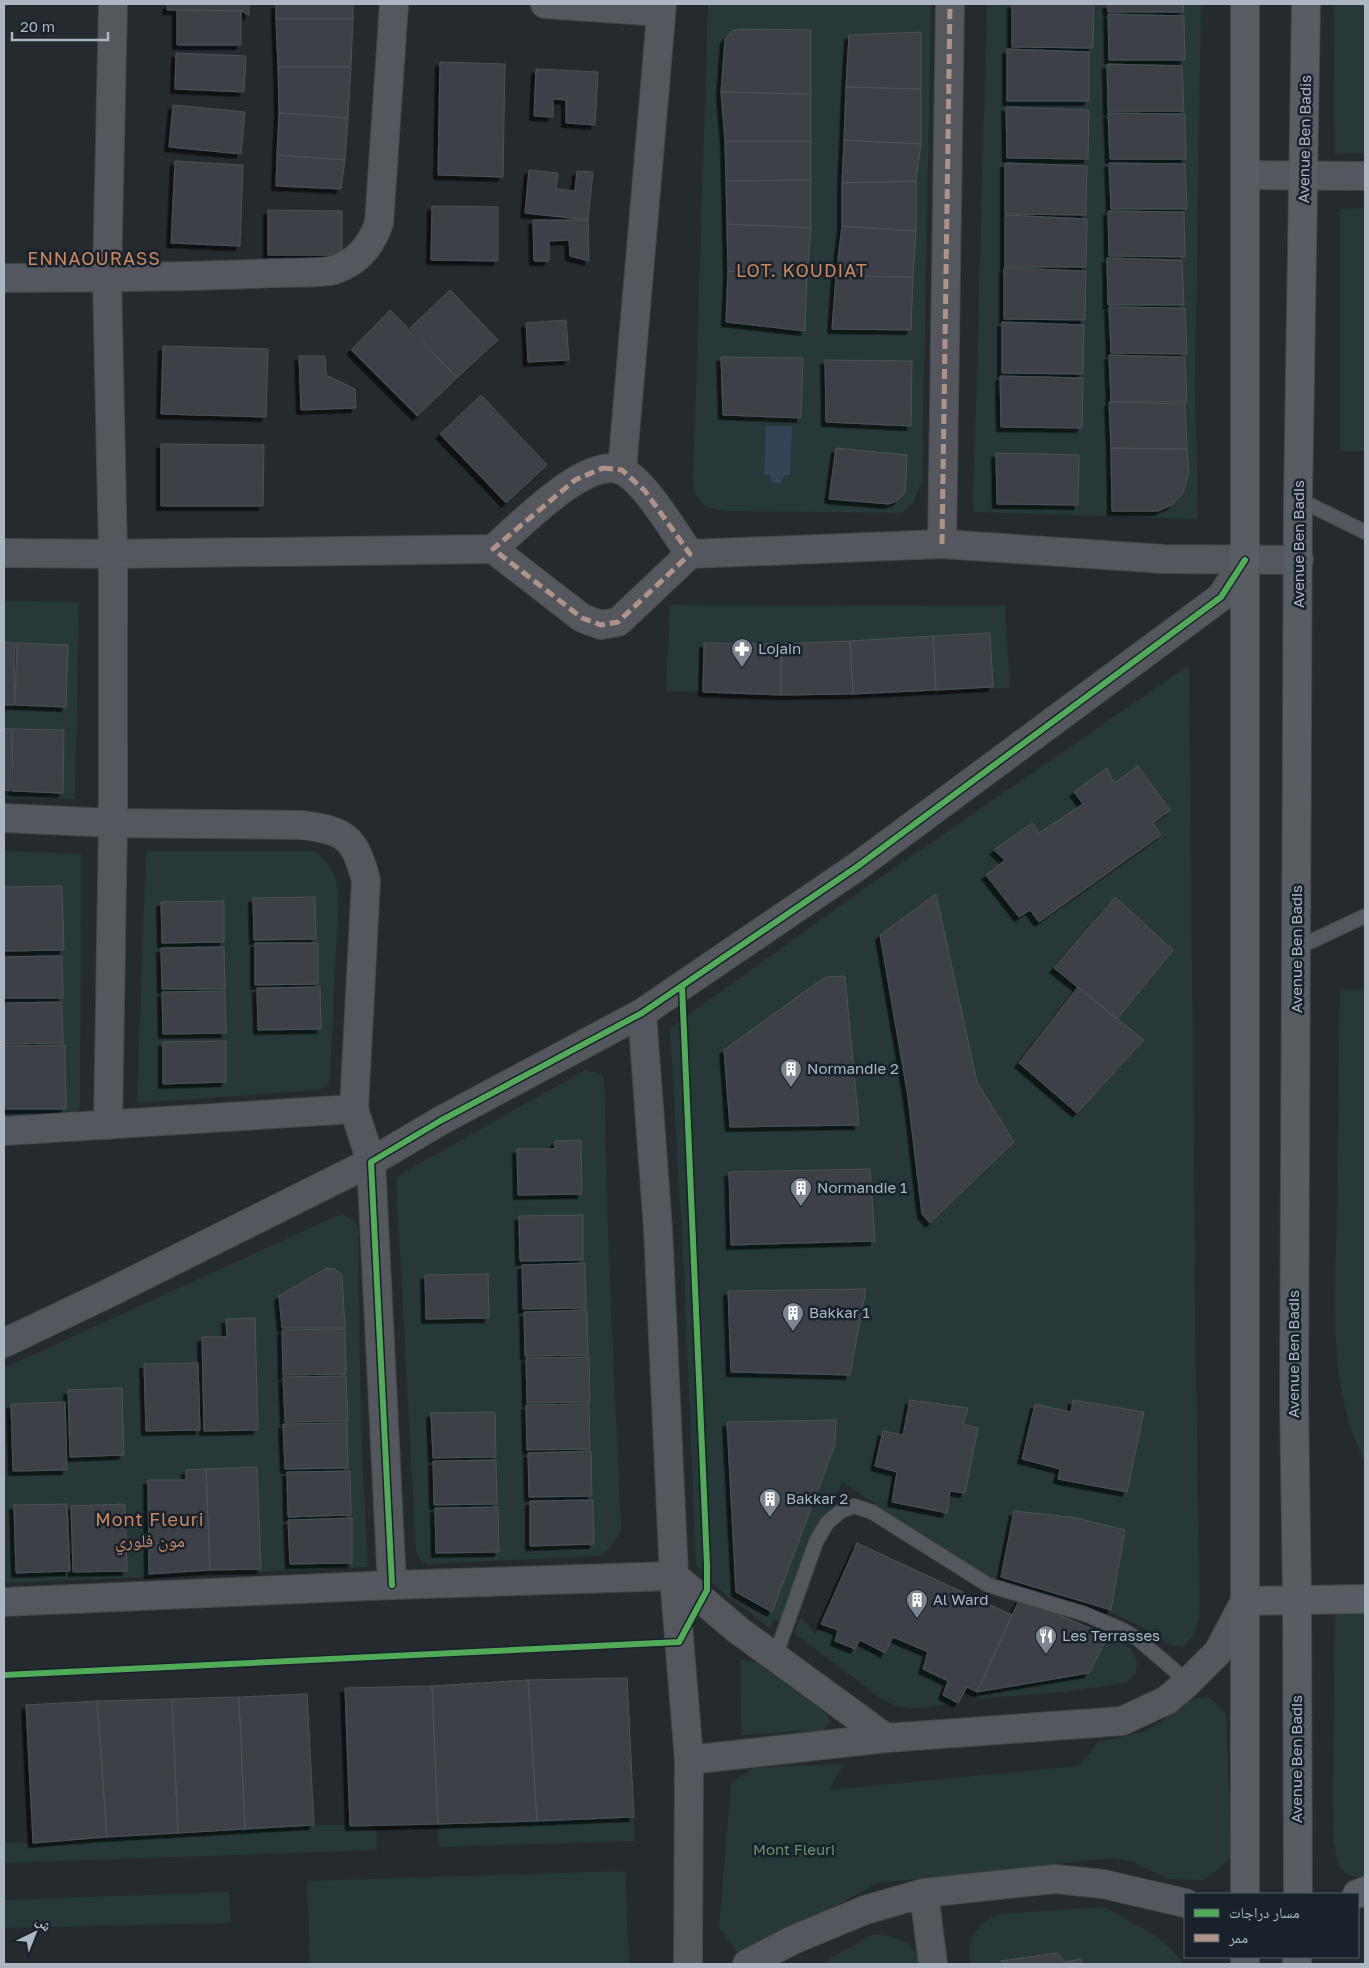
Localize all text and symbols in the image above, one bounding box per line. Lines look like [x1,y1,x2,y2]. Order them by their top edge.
scale bar [12,10,109,42]
text: 20 m [20,17,55,35]
street label: Avenue Ben Badis [1294,75,1314,203]
district label: ENNAOURASS [27,247,161,269]
district label: LOT. KOUDIAT [736,259,868,281]
street label: Avenue Ben Badis [1289,480,1307,608]
pharmacy icon: Lojain [730,637,754,668]
place label: Lojain [758,639,801,657]
street label: Avenue Ben Badis [1287,885,1305,1013]
building icon: Normandie 2 [779,1057,803,1088]
place label: Normandie 2 [807,1059,899,1077]
building icon: Normandie 1 [789,1176,813,1207]
place label: Normandie 1 [817,1178,907,1196]
street label: Avenue Ben Badis [1284,1290,1302,1418]
building icon: Bakkar 1 [781,1301,805,1332]
place label: Bakkar 1 [809,1303,870,1321]
building icon: Bakkar 2 [758,1487,782,1518]
place label: Bakkar 2 [786,1489,848,1507]
district label: Mont Fleuri مون فلوري [95,1508,205,1556]
building icon: Al Ward [905,1588,929,1619]
place label: Al Ward [933,1590,989,1608]
restaurant icon: Les Terrasses [1034,1624,1058,1655]
place label: Les Terrasses [1062,1626,1160,1644]
street label: Avenue Ben Badis [1287,1695,1305,1823]
park label: Mont Fleuri [753,1840,835,1858]
legend [1184,1893,1359,1958]
text: مسار دراجات [1229,1903,1300,1922]
north arrow [10,1908,60,1958]
text: ش [32,1912,56,1935]
text: ممر [1228,1928,1248,1947]

